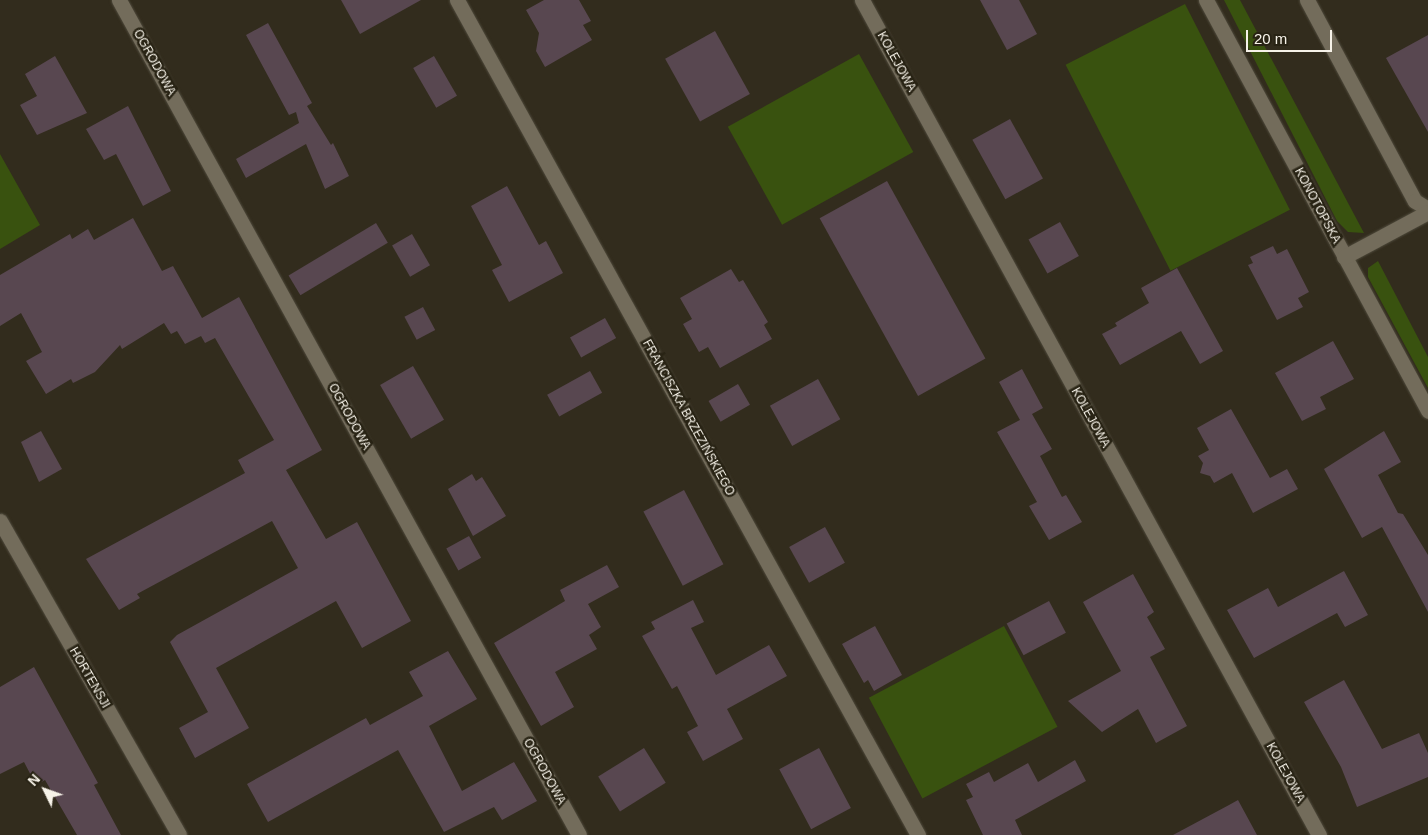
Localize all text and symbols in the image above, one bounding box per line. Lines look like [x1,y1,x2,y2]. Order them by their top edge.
scale bar [1248,20,1334,52]
street label: OGRODOWA [130,27,178,99]
street label: KOLEJOWA [874,30,918,94]
text: 20 m [1254,30,1287,47]
street label: KONOTOPSKA [1291,166,1343,246]
street label: FRANCISZKA BRZEZIŃSKIEGO [639,337,737,499]
street label: OGRODOWA [325,381,373,453]
street label: KOLEJOWA [1068,386,1112,450]
street label: HORTENSJI [66,645,112,711]
street label: OGRODOWA [520,736,568,808]
street label: KOLEJOWA [1263,741,1307,805]
north arrow [20,765,70,815]
text: N [25,771,43,789]

